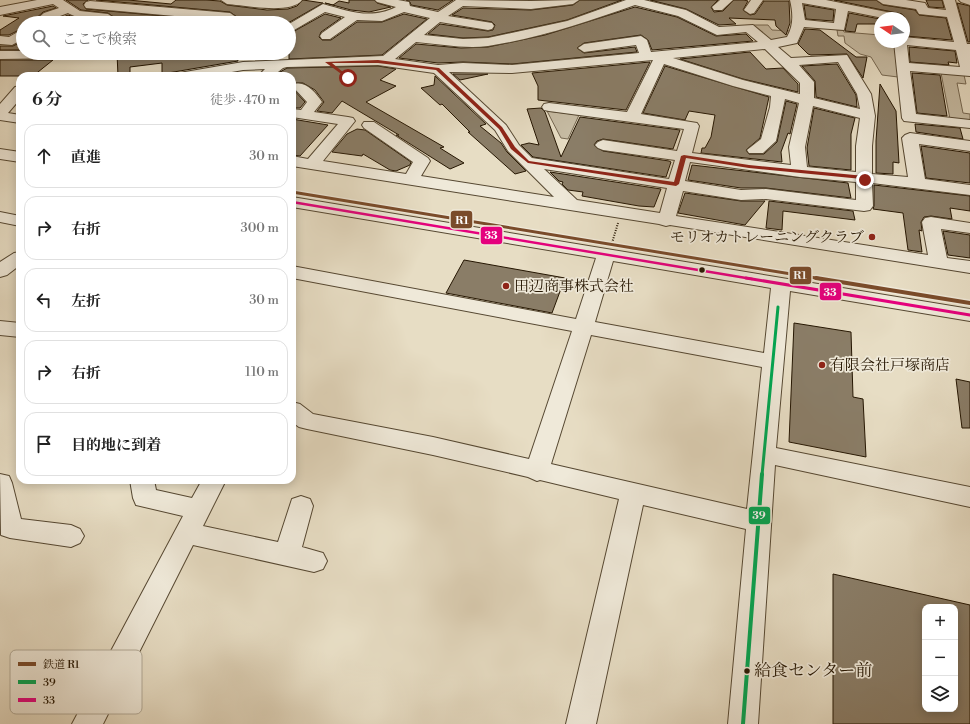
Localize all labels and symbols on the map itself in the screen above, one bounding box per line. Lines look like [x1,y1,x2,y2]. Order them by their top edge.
north arrow [874,12,910,48]
route start [339,69,357,87]
route end [856,171,874,189]
line badge: R1 [450,210,473,229]
text: R1 [455,214,469,228]
line badge: 33 [480,226,503,245]
place label: モリオカトレーニングクラブ [670,228,864,247]
text: 33 [484,229,498,243]
marker: モリオカトレーニングクラブ [867,232,877,242]
unlabelled marker [697,265,707,275]
line badge: R1 [789,266,812,285]
text: R1 [793,269,807,283]
place label: 田辺商事株式会社 [514,277,634,296]
marker: 田辺商事株式会社 [501,281,511,291]
line badge: 33 [819,282,842,301]
text: 33 [823,286,837,300]
place label: 有限会社戸塚商店 [830,356,950,375]
marker: 有限会社戸塚商店 [817,360,827,370]
line badge: 39 [748,506,771,525]
text: 39 [752,509,766,523]
legend [10,650,142,714]
text: 鉄道 R1 [43,658,80,672]
place label: 給食センター前 [754,660,872,682]
marker: 給食センター前 [742,666,752,676]
text: 39 [43,676,56,690]
text: 33 [43,694,55,708]

